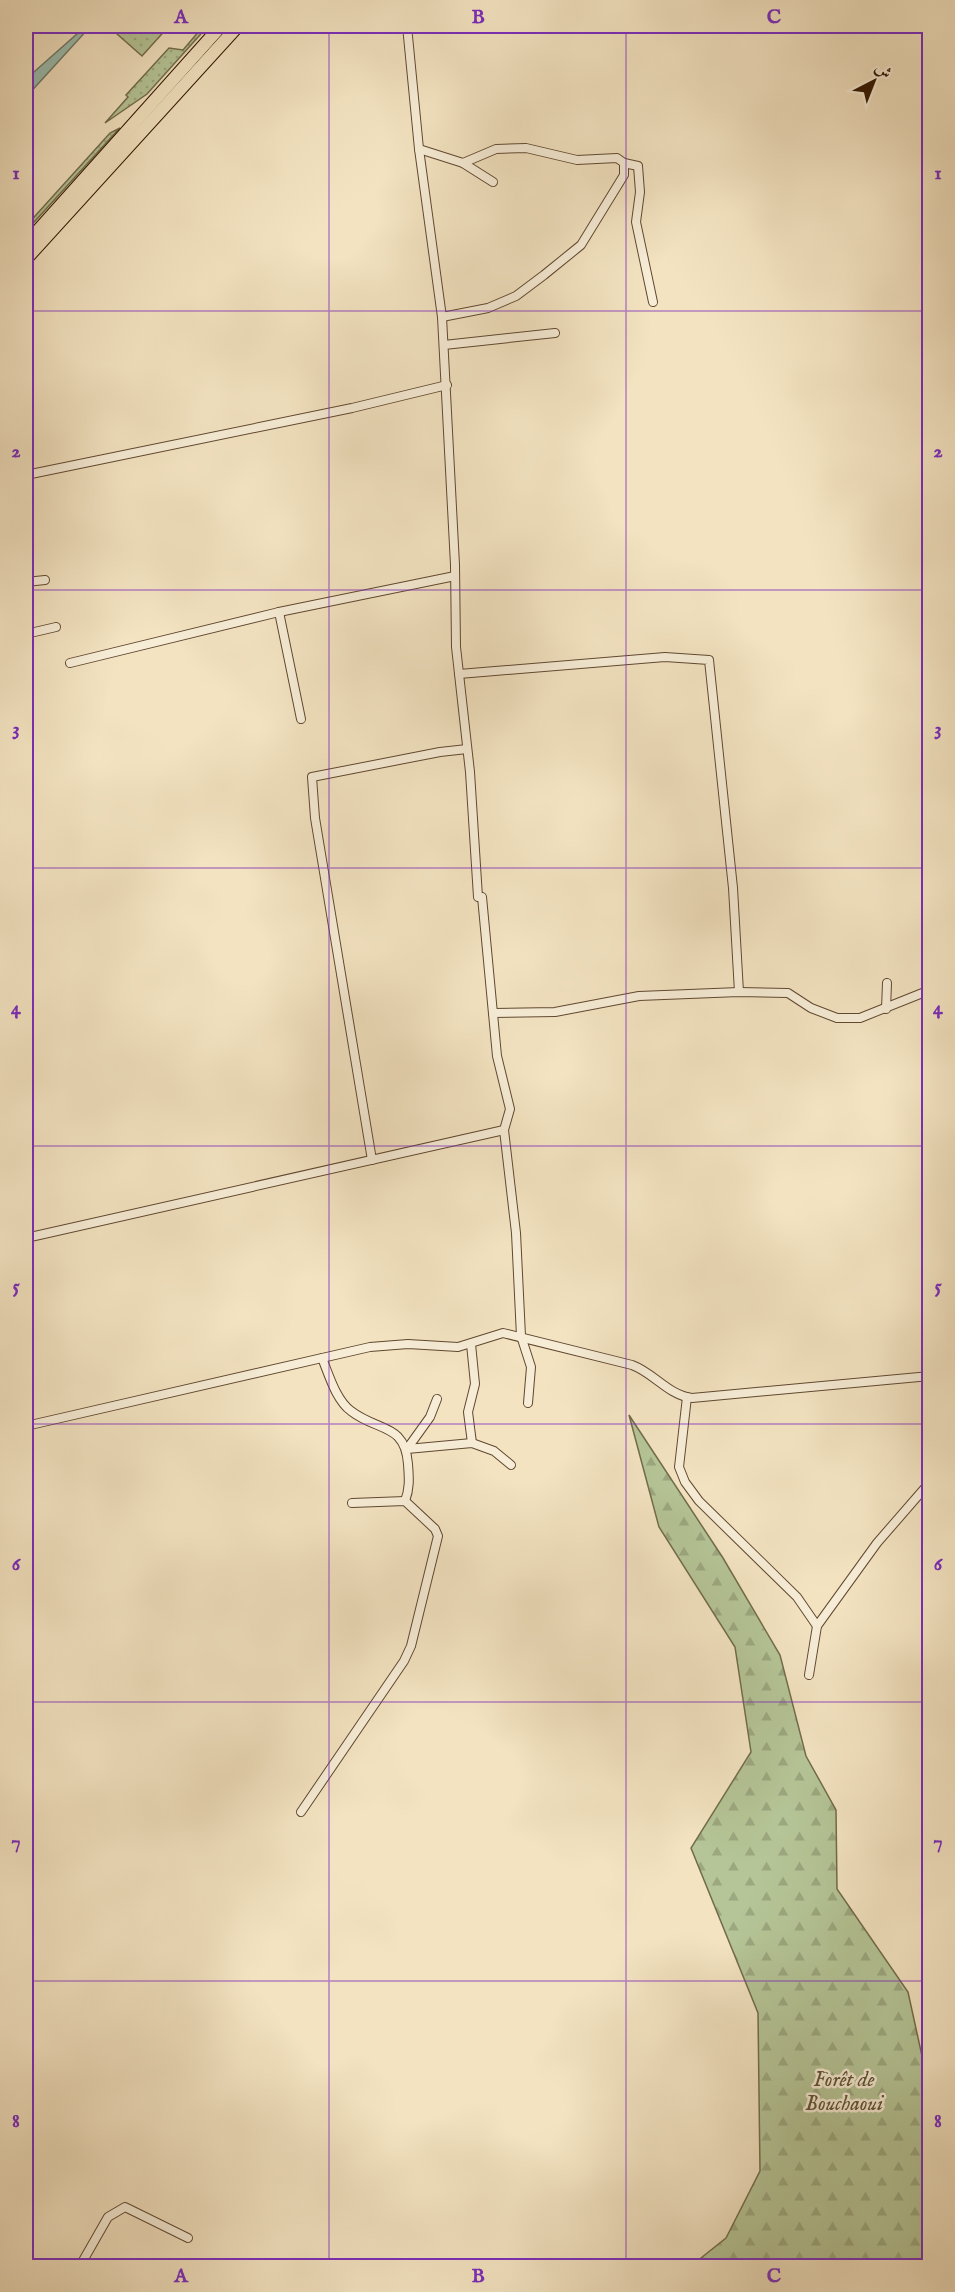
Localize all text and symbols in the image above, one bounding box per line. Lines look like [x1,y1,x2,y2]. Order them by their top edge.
text: A [173,5,189,30]
text: B [471,5,485,30]
text: C [767,5,781,30]
north arrow [844,51,904,111]
text: ش [870,59,895,84]
text: 1 [12,161,20,186]
text: 1 [934,161,942,186]
text: 2 [11,439,21,464]
text: 2 [933,439,943,464]
text: 3 [12,717,20,742]
text: 3 [934,717,942,742]
text: 4 [11,996,22,1021]
text: 4 [933,996,944,1021]
text: 5 [12,1274,20,1299]
text: 5 [934,1274,942,1299]
text: 6 [12,1552,22,1577]
text: 6 [934,1552,944,1577]
text: 7 [11,1830,21,1855]
text: 7 [933,1830,943,1855]
park label: Forêt de Bouchaoui [805,2067,885,2118]
text: 8 [12,2109,20,2134]
text: 8 [934,2109,942,2134]
text: A [173,2264,189,2289]
text: B [471,2264,485,2289]
text: C [767,2264,781,2289]

